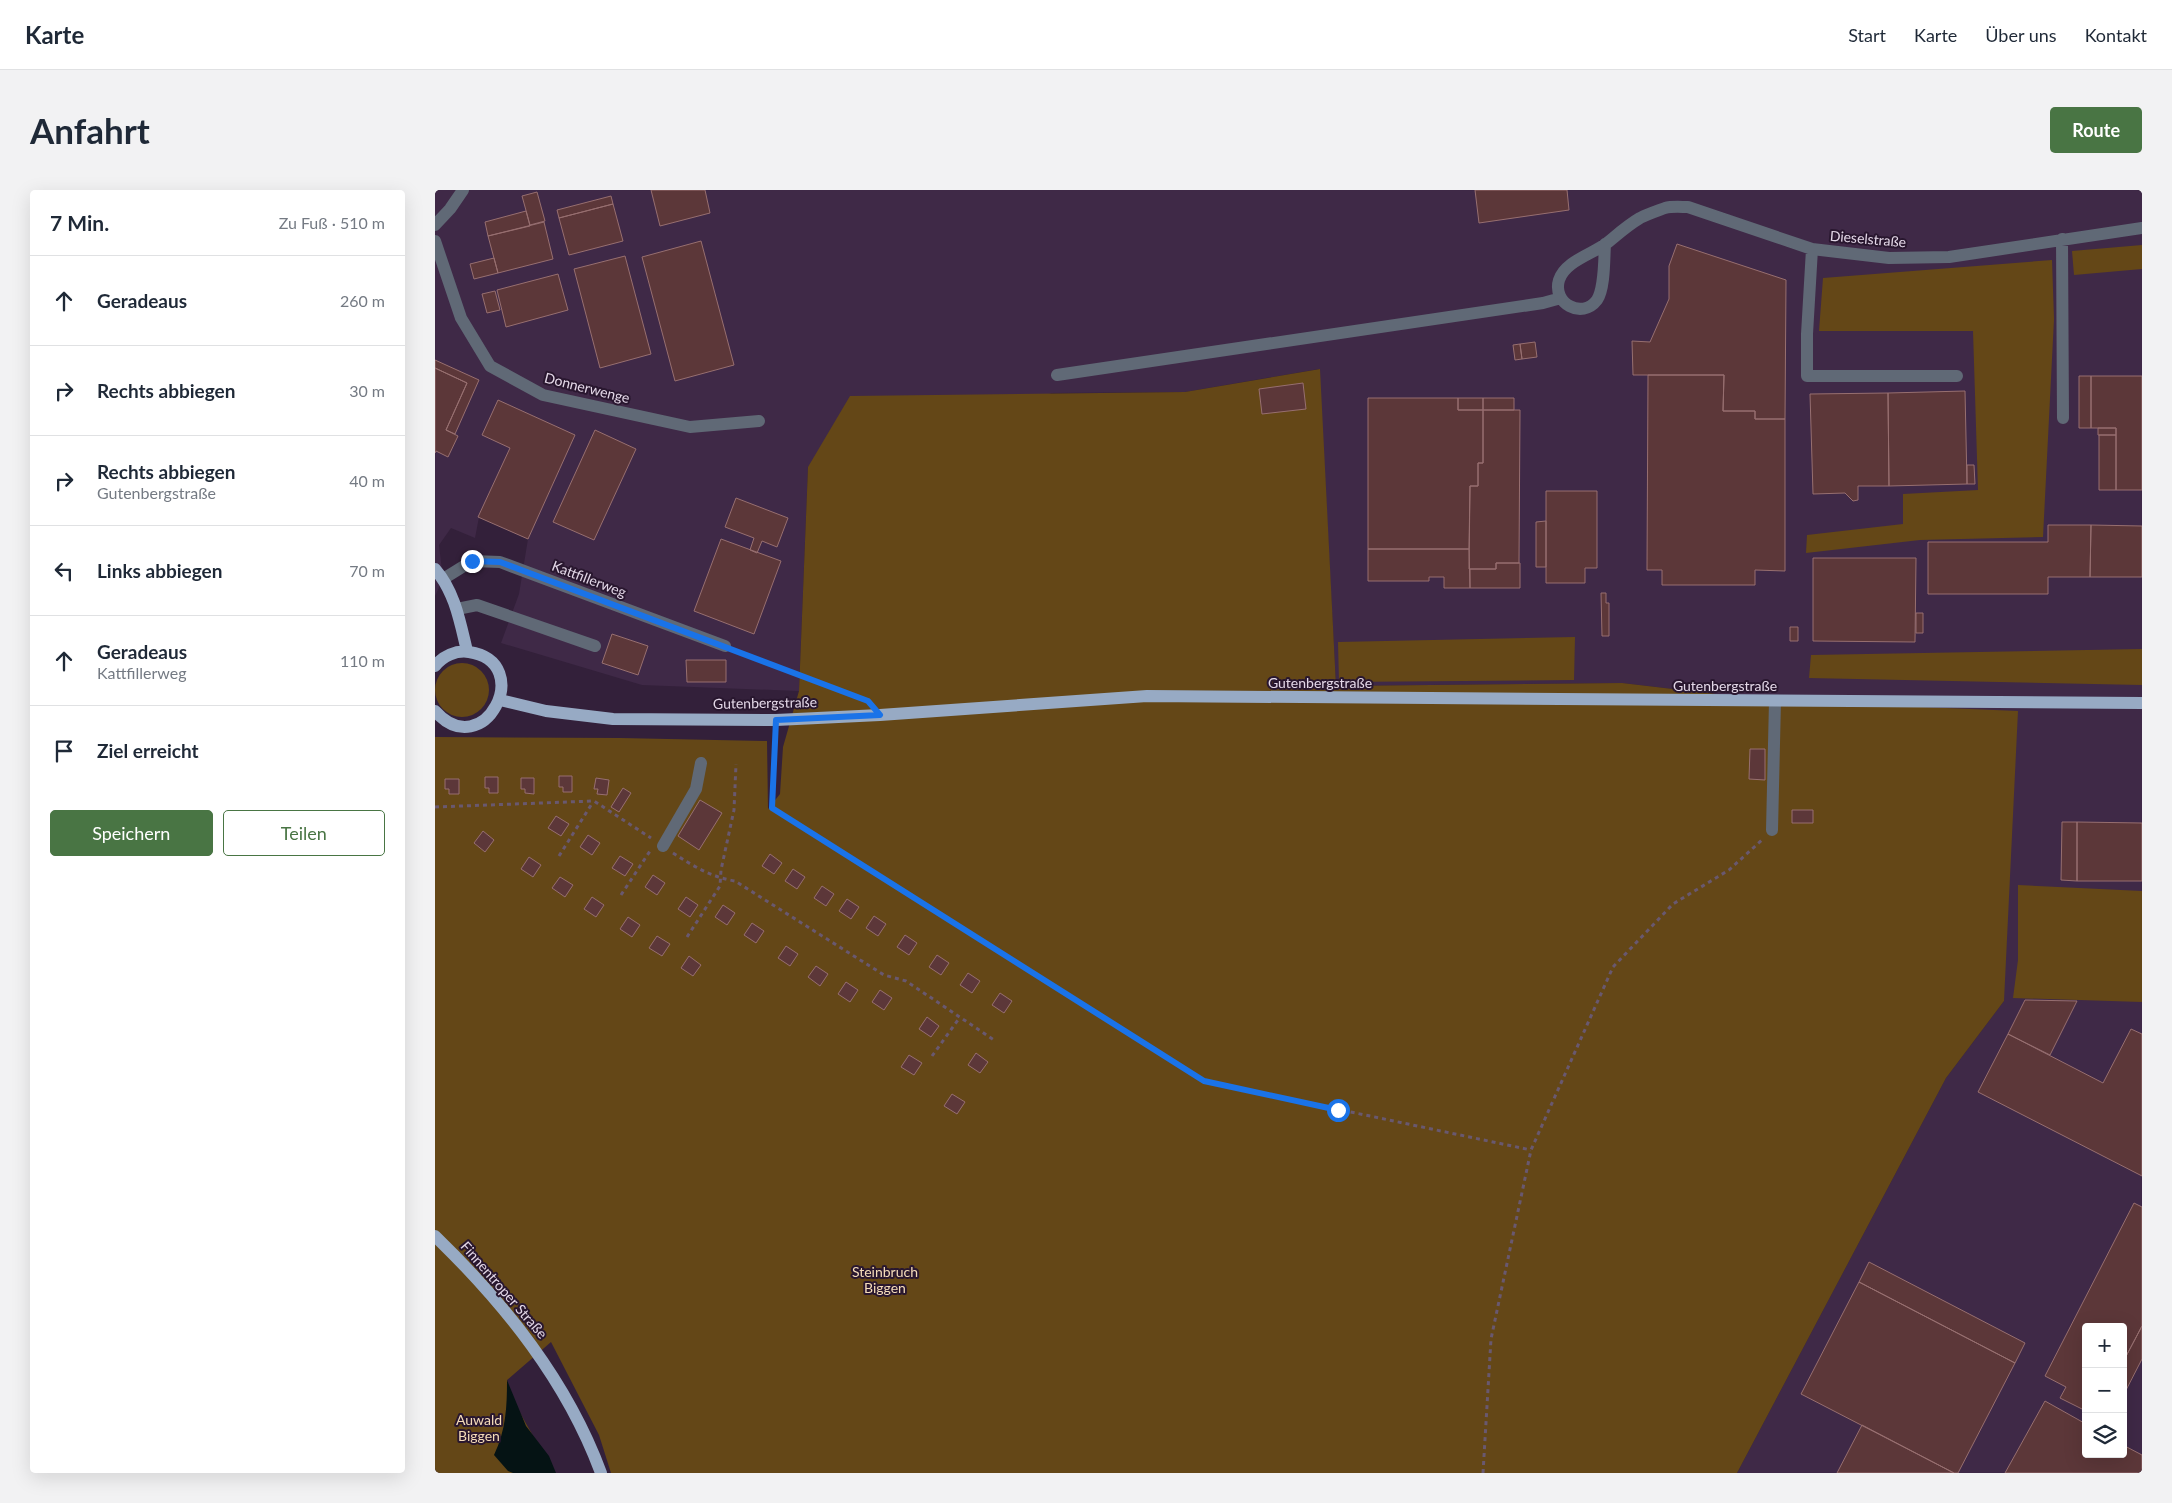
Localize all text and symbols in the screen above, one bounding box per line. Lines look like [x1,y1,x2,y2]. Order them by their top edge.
text: Karte [25,20,84,49]
text: Start [1848,24,1886,46]
text: Karte [1914,24,1957,46]
text: Über uns [1985,24,2057,46]
text: Kontakt [2085,24,2147,46]
button: Route [2050,107,2142,153]
text: Anfahrt [30,109,150,151]
text: 7 Min. [50,210,109,235]
text: Zu Fuß · 510 m [279,213,385,232]
street label: Dieselstraße [1829,227,1907,250]
icon: ahead [50,287,78,315]
text: Geradeaus [97,289,187,312]
text: 260 m [340,291,385,310]
street label: Donnerwenge [543,369,632,406]
icon: right [50,377,78,405]
text: Rechts abbiegen [97,379,235,402]
text: 30 m [349,381,385,400]
text: Rechts abbiegen [97,460,235,483]
icon: right [50,467,78,495]
text: 40 m [349,471,385,490]
text: Gutenbergstraße [97,483,216,502]
route end [461,550,484,573]
icon: left [50,557,78,585]
street label: Kattfillerweg [550,557,629,601]
text: Links abbiegen [97,559,222,582]
text: 70 m [349,561,385,580]
text: Geradeaus [97,640,187,663]
icon: ahead [50,647,78,675]
text: 110 m [340,651,385,670]
text: Kattfillerweg [97,663,187,682]
street label: Gutenbergstraße [1268,674,1372,691]
street label: Gutenbergstraße [1673,677,1777,694]
street label: Gutenbergstraße [713,693,817,712]
icon: arrive [50,737,78,765]
text: Ziel erreicht [97,739,199,762]
button: Speichern [50,810,213,856]
button: Teilen [223,810,385,856]
route start [1327,1099,1350,1122]
street label: Finnentroper Straße [458,1238,551,1342]
park label: Steinbruch Biggen [852,1263,918,1296]
map controls [2082,1323,2127,1458]
button: + [2082,1323,2127,1368]
button: − [2082,1368,2127,1413]
park label: Auwald Biggen [456,1411,502,1444]
button: layers [2082,1413,2127,1458]

